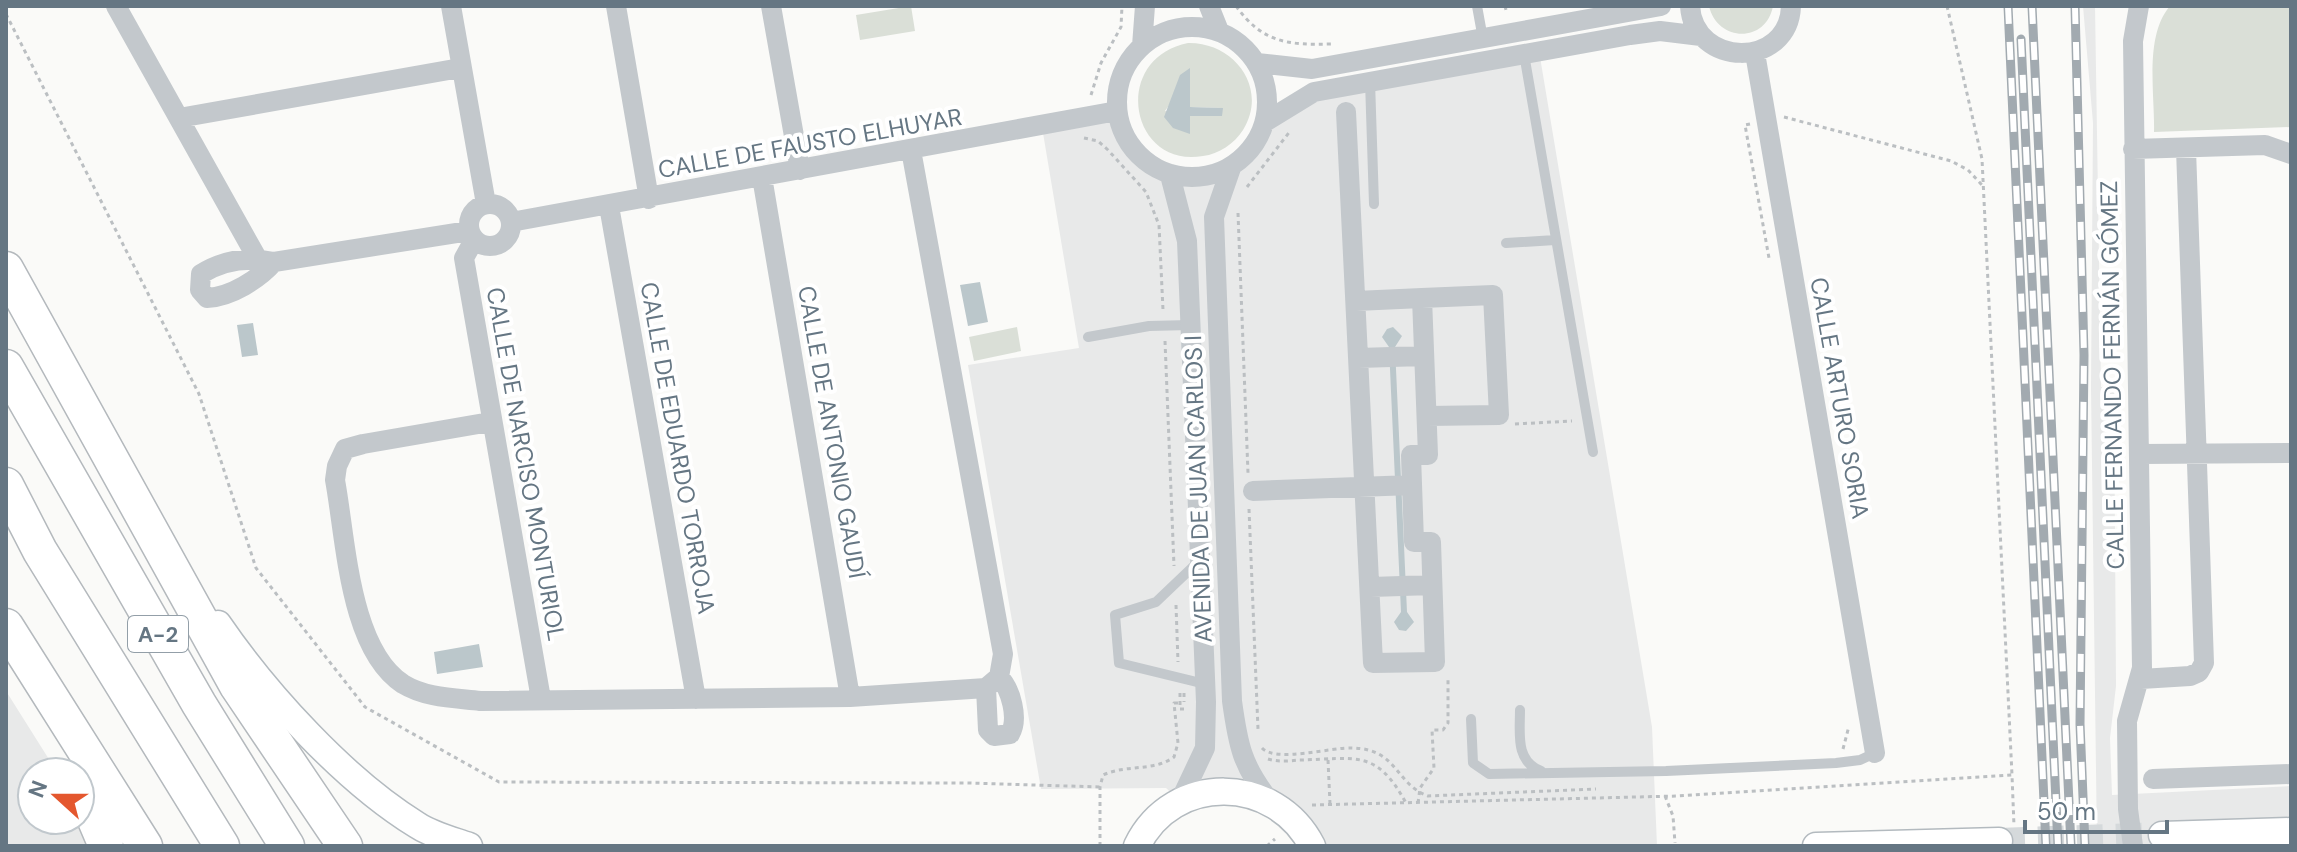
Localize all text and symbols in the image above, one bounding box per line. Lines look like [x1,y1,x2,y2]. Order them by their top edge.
street label: CALLE DE FAUSTO ELHUYAR [656,101,964,185]
street label: CALLE FERNANDO FERNÁN GÓMEZ [2093,180,2131,570]
street label: CALLE ARTURO SORIA [1803,275,1877,521]
street label: CALLE DE EDUARDO TORROJA [634,280,723,617]
street label: CALLE DE ANTONIO GAUDÍ [791,283,873,581]
street label: CALLE DE NARCISO MONTURIOL [480,285,572,643]
street label: AVENIDA DE JUAN CARLOS I [1177,335,1219,643]
road number: A-2 [128,616,188,652]
north arrow [16,756,96,836]
text: N [21,776,54,802]
scale bar [2025,784,2167,834]
text: 50 m [2037,796,2096,827]

